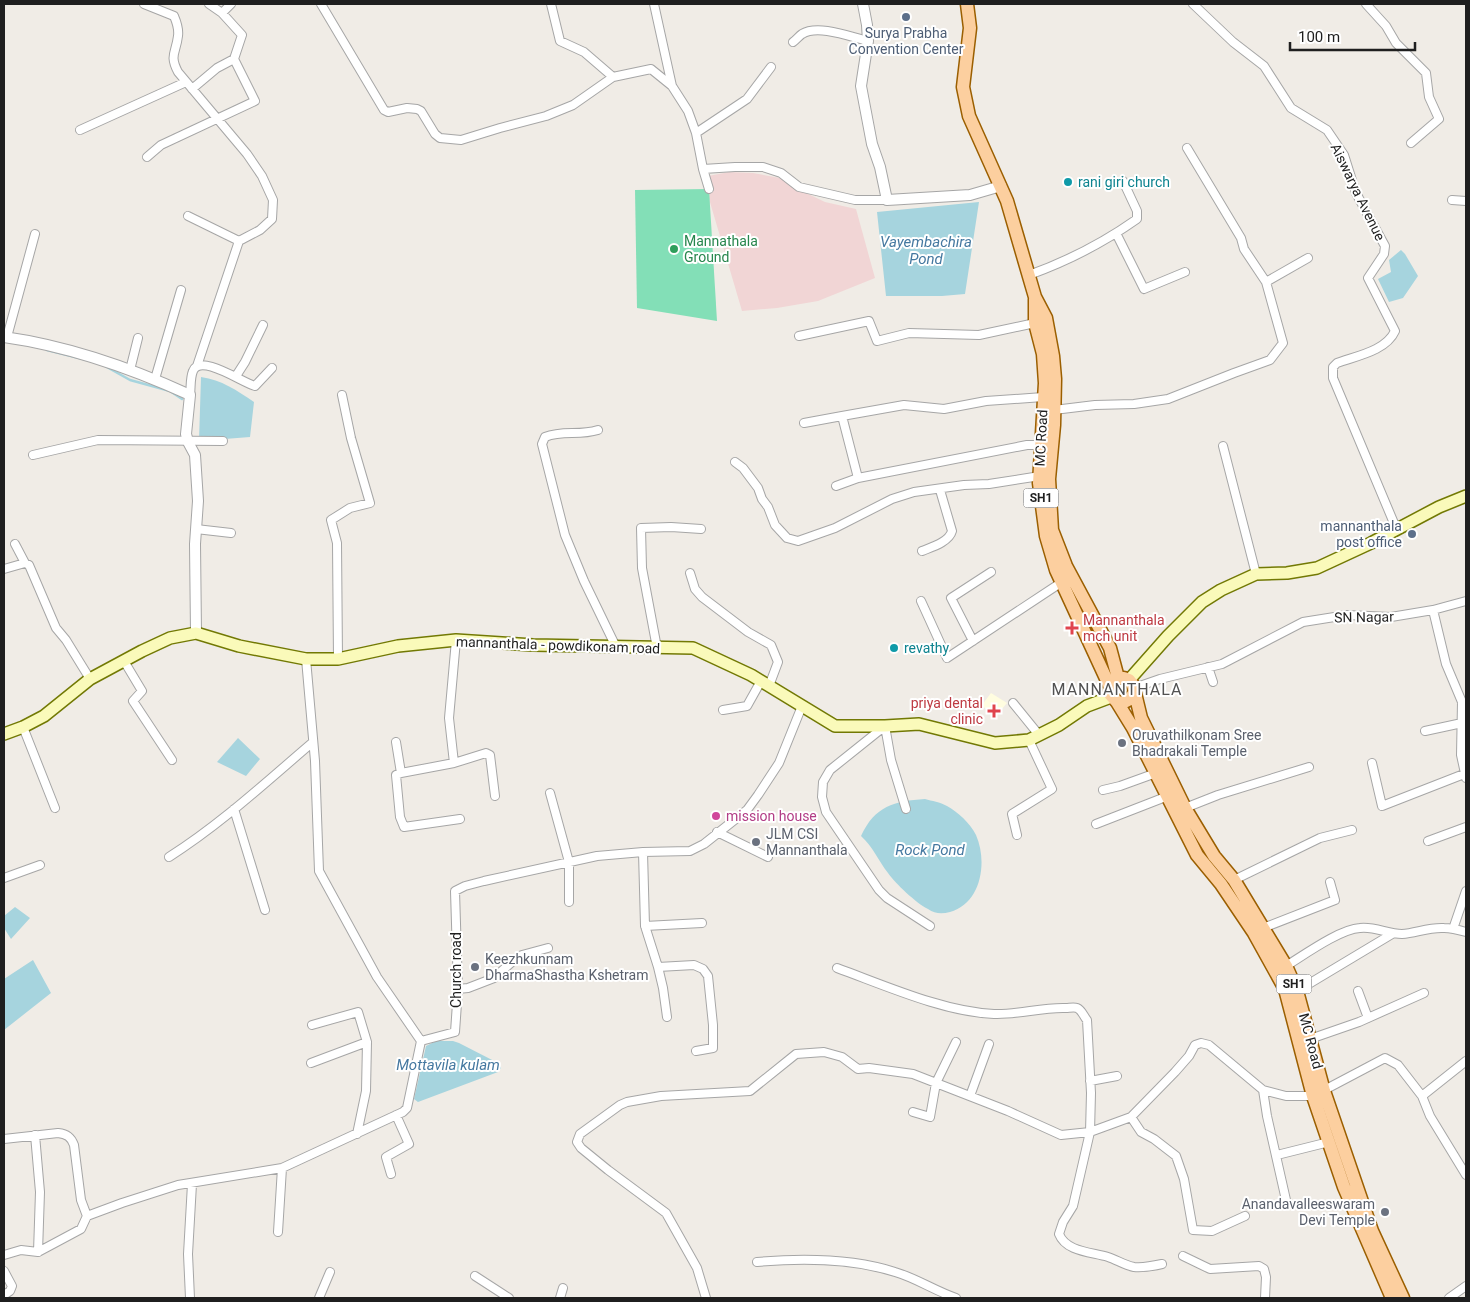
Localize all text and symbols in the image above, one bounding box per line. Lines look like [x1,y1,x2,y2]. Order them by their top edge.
marker: Surya Prabha Convention Center [900,11,912,23]
scale bar [1290,20,1415,52]
place label: Surya Prabha Convention Center [849,25,964,57]
text: 100 m [1298,28,1340,46]
street label: Aiswarya Avenue [1328,141,1388,243]
place label: rani giri church [1078,174,1170,190]
marker: rani giri church [1062,176,1074,188]
place label: Mannathala Ground [684,233,758,265]
water label: Vayembachira Pond [880,233,972,268]
marker: Mannathala Ground [668,243,680,255]
street label: MC Road [1032,409,1050,467]
road number: SH1 [1024,488,1058,508]
place label: mannanthala post office [1320,518,1402,550]
marker: mannanthala post office [1406,528,1418,540]
street label: SN Nagar [1334,608,1394,626]
place label: Mannanthala mch unit [1083,612,1165,644]
marker: Mannanthala mch unit [1065,621,1079,635]
street label: mannanthala - powdikonam road [456,633,660,657]
place label: revathy [904,640,950,656]
marker: revathy [888,642,900,654]
district label: MANNANTHALA [1052,680,1182,699]
place label: priya dental clinic [911,695,983,727]
marker: priya dental clinic [987,704,1001,718]
place label: Oruvathilkonam Sree Bhadrakali Temple [1132,727,1261,759]
marker: Oruvathilkonam Sree Bhadrakali Temple [1116,737,1128,749]
place label: mission house [726,808,817,824]
marker: mission house [710,810,722,822]
place label: JLM CSI Mannanthala [766,826,848,858]
marker: JLM CSI Mannanthala [750,836,762,848]
water label: Rock Pond [895,841,966,859]
street label: Church road [448,932,464,1008]
place label: Keezhkunnam DharmaShastha Kshetram [485,951,648,983]
marker: Keezhkunnam DharmaShastha Kshetram [469,961,481,973]
road number: SH1 [1276,974,1312,994]
street label: MC Road [1296,1011,1326,1071]
water label: Mottavila kulam [396,1056,500,1074]
place label: Anandavalleeswaram Devi Temple [1242,1196,1375,1228]
marker: Anandavalleeswaram Devi Temple [1379,1206,1391,1218]

